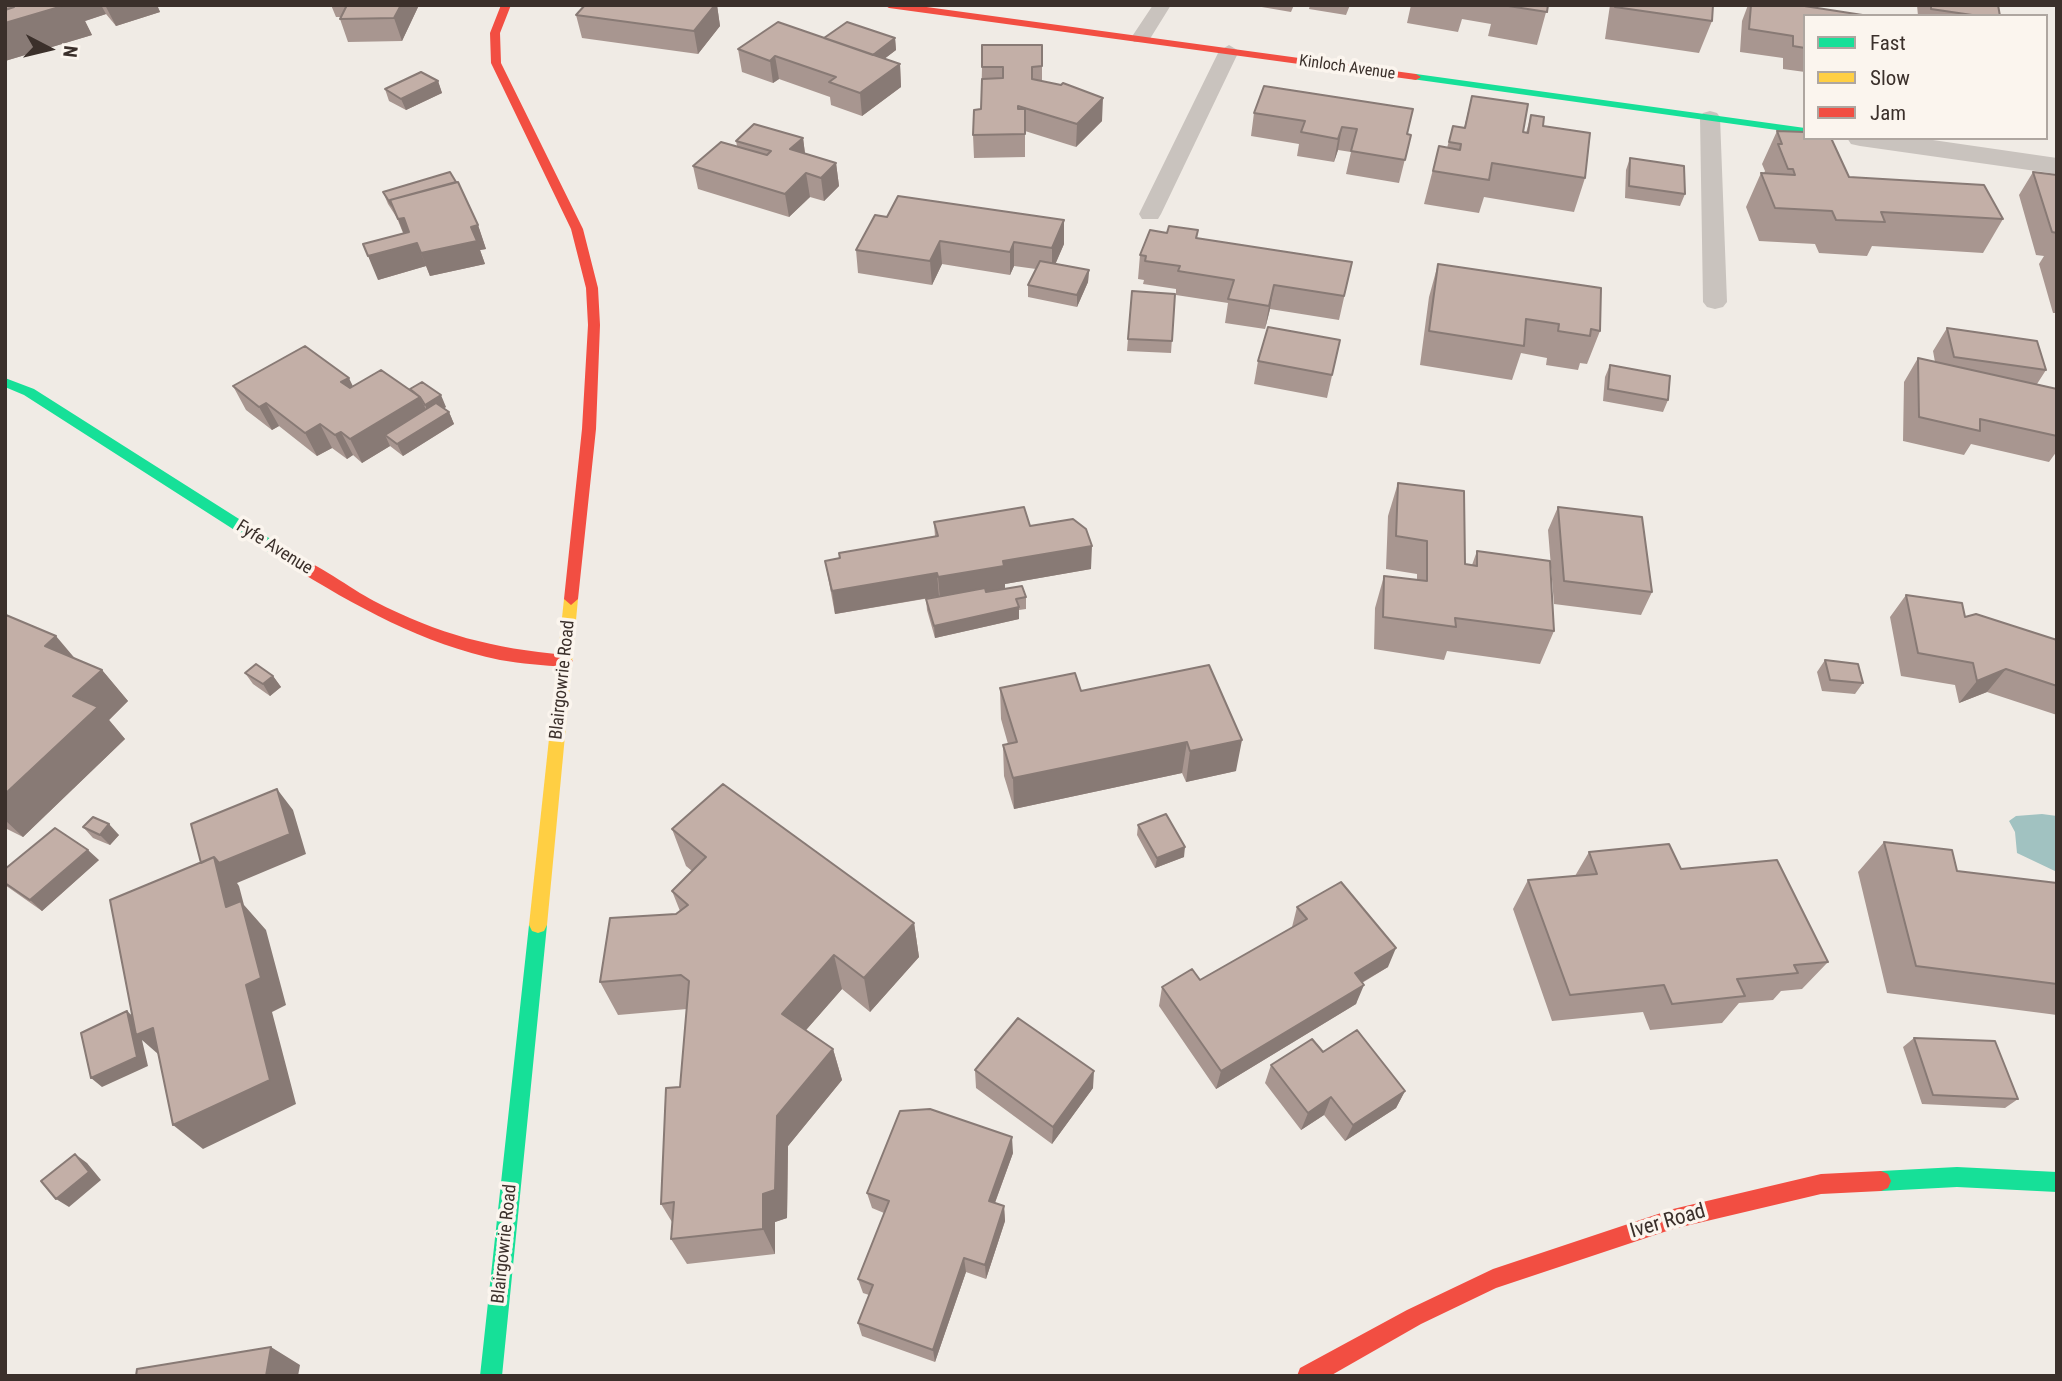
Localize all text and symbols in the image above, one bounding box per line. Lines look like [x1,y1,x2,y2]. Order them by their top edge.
north arrow [14,14,84,84]
legend [1803,14,2048,140]
text: Fast [1870,31,1906,55]
text: N [58,44,82,59]
street label: Kinloch Avenue [1298,52,1396,84]
text: Slow [1870,66,1910,90]
text: Jam [1870,101,1906,125]
street label: Fyfe Avenue [232,516,316,580]
street label: Blairgowrie Road [546,619,580,741]
street label: Blairgowrie Road [488,1183,522,1305]
street label: Iver Road [1627,1199,1709,1245]

